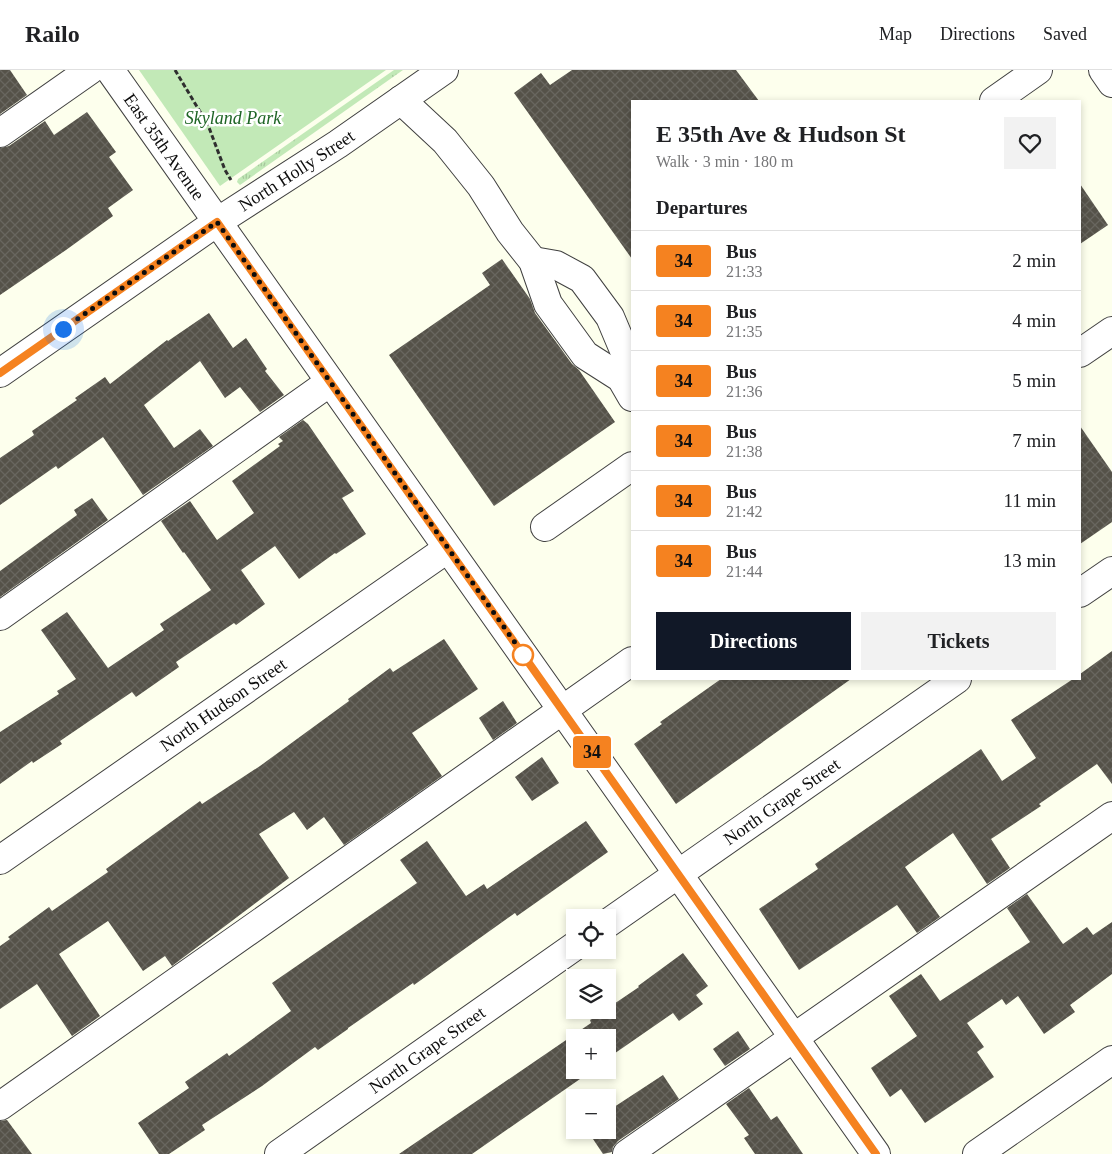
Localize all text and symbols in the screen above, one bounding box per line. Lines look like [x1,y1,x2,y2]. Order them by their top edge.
text: Railo [25,21,80,47]
text: Map [879,24,912,44]
text: Directions [940,24,1015,44]
text: Saved [1043,24,1087,44]
street label: East 35th Avenue [120,90,209,204]
park label: Skyland Park [185,108,282,128]
button: heart [1004,117,1056,169]
text: E 35th Ave & Hudson St [656,121,906,147]
street label: North Holly Street [235,126,358,215]
text: Walk · 3 min · 180 m [656,153,793,170]
text: Departures [656,197,747,218]
text: Bus [726,241,757,262]
text: 2 min [1012,250,1056,271]
text: 34 [675,251,693,271]
text: 21:33 [726,263,762,280]
text: Bus [726,301,757,322]
text: 4 min [1012,310,1056,331]
text: 34 [675,311,693,331]
your location [51,317,76,342]
text: 21:35 [726,323,762,340]
text: Bus [726,361,757,382]
text: 5 min [1012,370,1056,391]
text: 34 [675,371,693,391]
text: 21:36 [726,383,762,400]
text: Bus [726,421,757,442]
text: 7 min [1012,430,1056,451]
text: 34 [675,431,693,451]
text: 21:38 [726,443,762,460]
text: Bus [726,481,757,502]
text: 11 min [1003,490,1056,511]
text: 34 [675,491,693,511]
text: 21:42 [726,503,762,520]
text: Bus [726,541,757,562]
text: 13 min [1003,550,1056,571]
text: 34 [675,551,693,571]
text: 21:44 [726,563,762,580]
button: Directions [656,612,851,670]
button: Tickets [861,612,1056,670]
unlabelled marker [512,644,534,666]
street label: North Hudson Street [156,654,290,755]
line badge: 34 [570,736,614,768]
text: 34 [583,742,601,762]
street label: North Grape Street [720,754,844,849]
map controls [566,909,616,1139]
button: locate [566,909,616,959]
button: layers [566,969,616,1019]
street label: North Grape Street [365,1002,489,1098]
button: + [566,1029,616,1079]
button: − [566,1089,616,1139]

